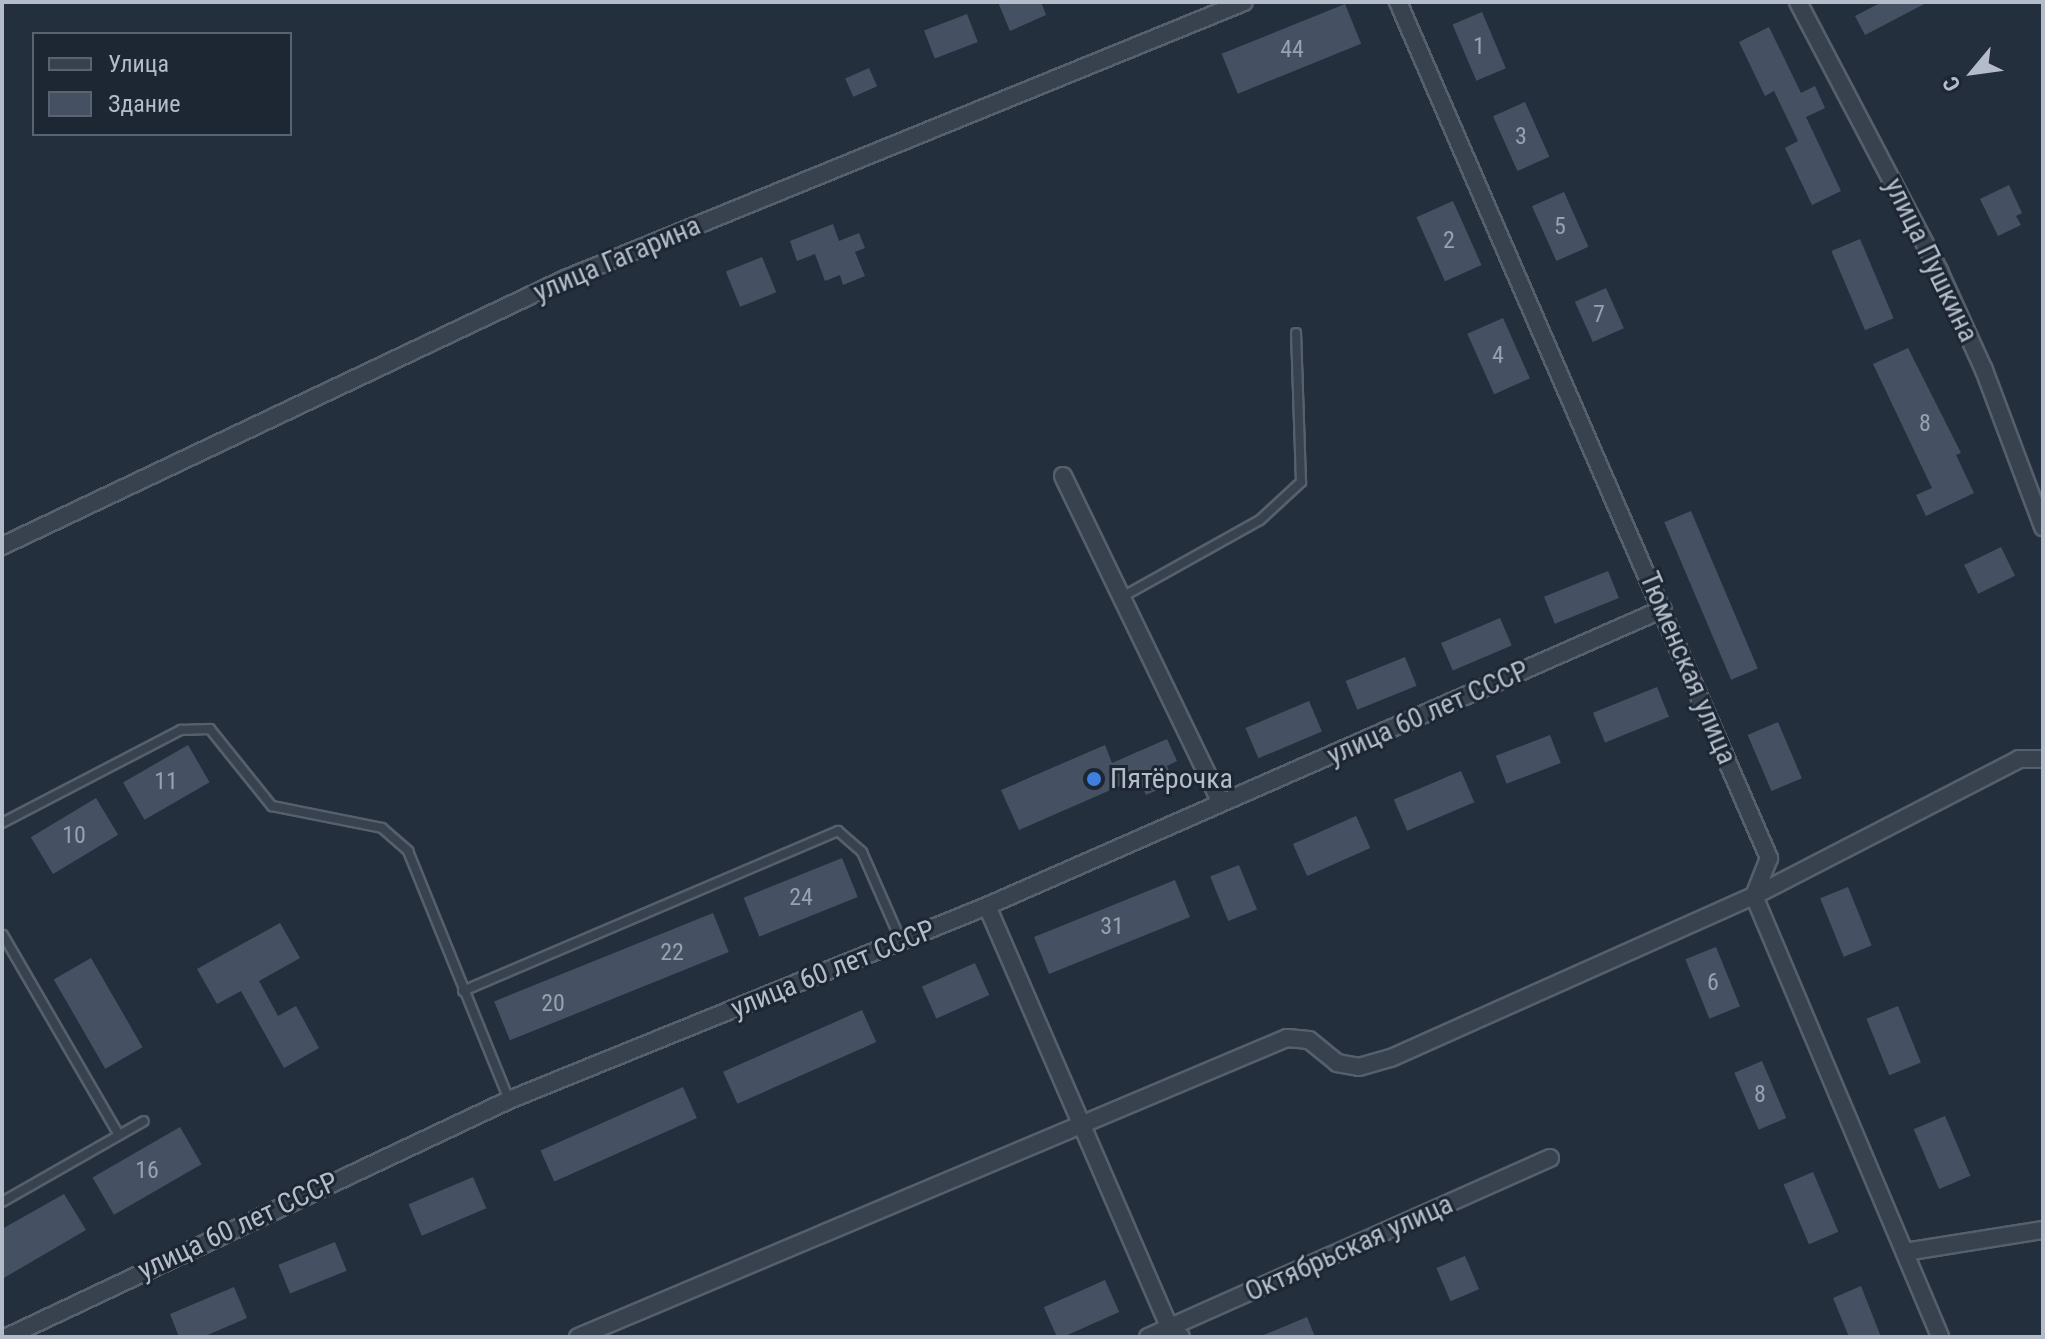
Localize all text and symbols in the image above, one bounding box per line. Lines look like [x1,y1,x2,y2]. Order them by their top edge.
legend [32,32,292,136]
north arrow [1933,32,2013,112]
house number: 1 [1473,33,1485,61]
house number: 44 [1280,36,1304,64]
text: Улица [108,50,169,78]
text: С [1938,72,1966,95]
text: Здание [108,90,180,118]
house number: 3 [1515,123,1527,151]
street label: улица Пушкина [1877,173,1985,347]
street label: улица Гагарина [529,209,705,309]
house number: 5 [1554,213,1566,241]
house number: 2 [1443,227,1455,255]
house number: 7 [1593,301,1605,329]
house number: 4 [1492,342,1504,370]
house number: 8 [1919,410,1931,438]
street label: Тюменская улица [1632,567,1744,769]
street label: улица 60 лет СССР [1322,654,1534,772]
place label: Пятёрочка [1110,762,1233,796]
house number: 11 [154,768,178,796]
marker: Пятёрочка [1085,770,1103,788]
house number: 10 [62,822,86,850]
house number: 24 [789,884,813,912]
street label: улица 60 лет СССР [726,913,940,1025]
house number: 31 [1100,913,1124,941]
house number: 22 [660,939,684,967]
house number: 6 [1707,969,1719,997]
house number: 20 [541,990,565,1018]
house number: 8 [1754,1081,1766,1109]
house number: 16 [135,1157,159,1185]
street label: улица 60 лет СССР [133,1165,343,1287]
street label: Октябрьская улица [1240,1187,1458,1309]

